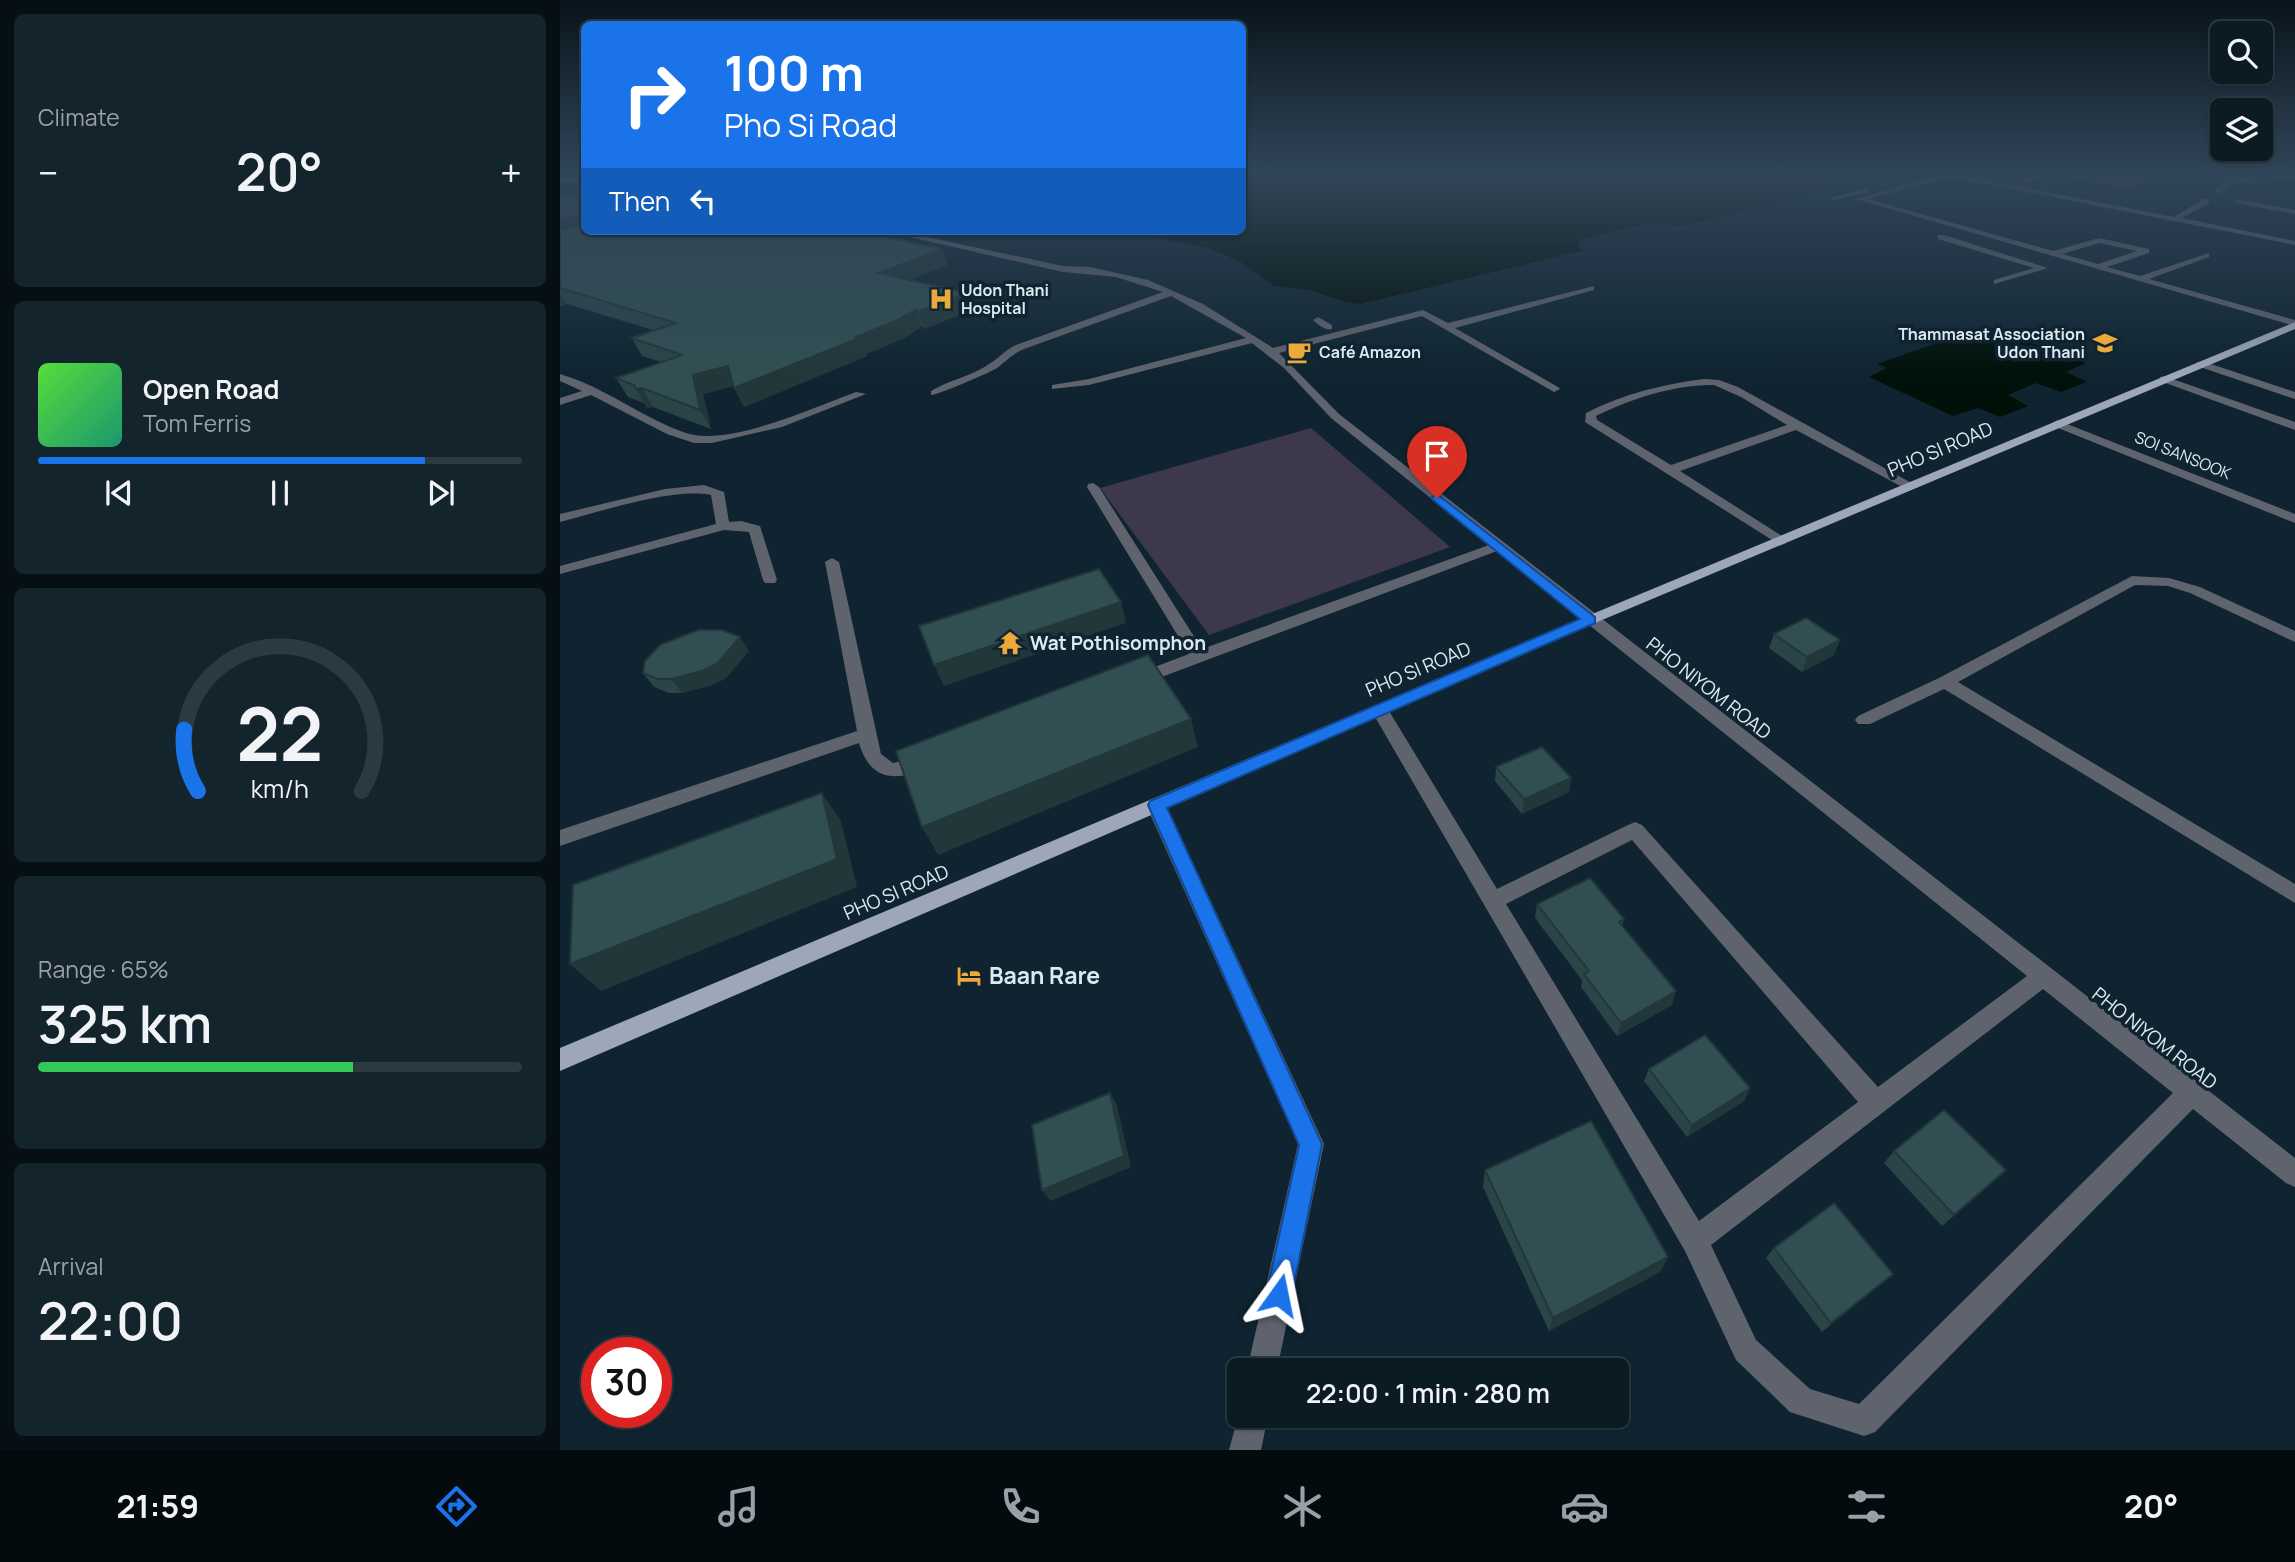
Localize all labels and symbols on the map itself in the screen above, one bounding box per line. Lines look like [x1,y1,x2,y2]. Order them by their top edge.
place label: Udon Thani Hospital [961,279,1049,319]
hospital icon: Udon Thani Hospital [927,285,955,313]
place label: Thammasat Association Udon Thani [1898,323,2085,363]
school or university icon: Thammasat Association Udon Thani [2091,329,2119,357]
cafe icon: Café Amazon [1285,338,1313,366]
place label: Café Amazon [1319,341,1421,363]
street label: PHO SI ROAD [1883,415,1997,483]
pin [1407,426,1467,498]
street label: SOI SANSOOK [2132,426,2235,484]
temple icon: Wat Pothisomphon [996,629,1024,657]
place label: Wat Pothisomphon [1030,630,1206,656]
street label: PHO NIYOM ROAD [1641,631,1777,745]
street label: PHO SI ROAD [1361,635,1475,703]
street label: PHO SI ROAD [839,858,953,926]
place label: Baan Rare [989,959,1100,991]
hotel icon: Baan Rare [955,962,983,990]
street label: PHO NIYOM ROAD [2087,981,2223,1095]
position arrow [1242,1258,1316,1332]
speed limit sign: 30 [581,1337,672,1428]

